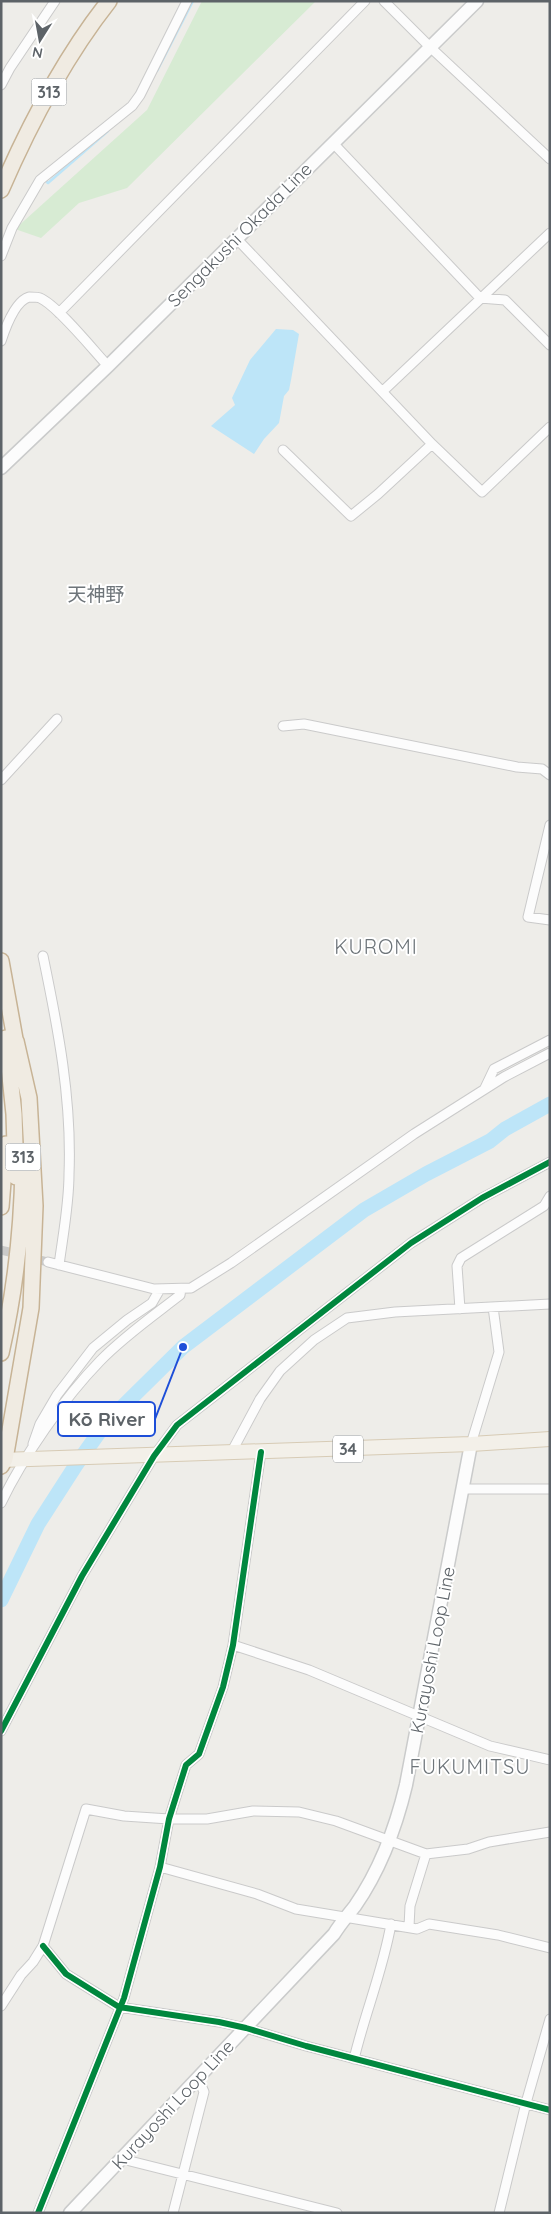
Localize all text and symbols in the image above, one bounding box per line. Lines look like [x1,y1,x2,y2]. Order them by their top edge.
north arrow [15,15,65,65]
text: N [31,43,44,63]
road number: 313 [32,78,66,105]
street label: Sengakushi Okada Line [163,158,317,312]
district label: 天神野 [67,582,125,606]
district label: KUROMI [334,934,418,959]
road number: 313 [5,1144,40,1170]
callout: Kō River [58,1402,155,1436]
text: Kō River [68,1407,146,1431]
road number: 34 [333,1436,363,1462]
street label: Kurayoshi Loop Line [405,1565,460,1735]
district label: FUKUMITSU [409,1754,531,1779]
street label: Kurayoshi Loop Line [106,2035,239,2174]

